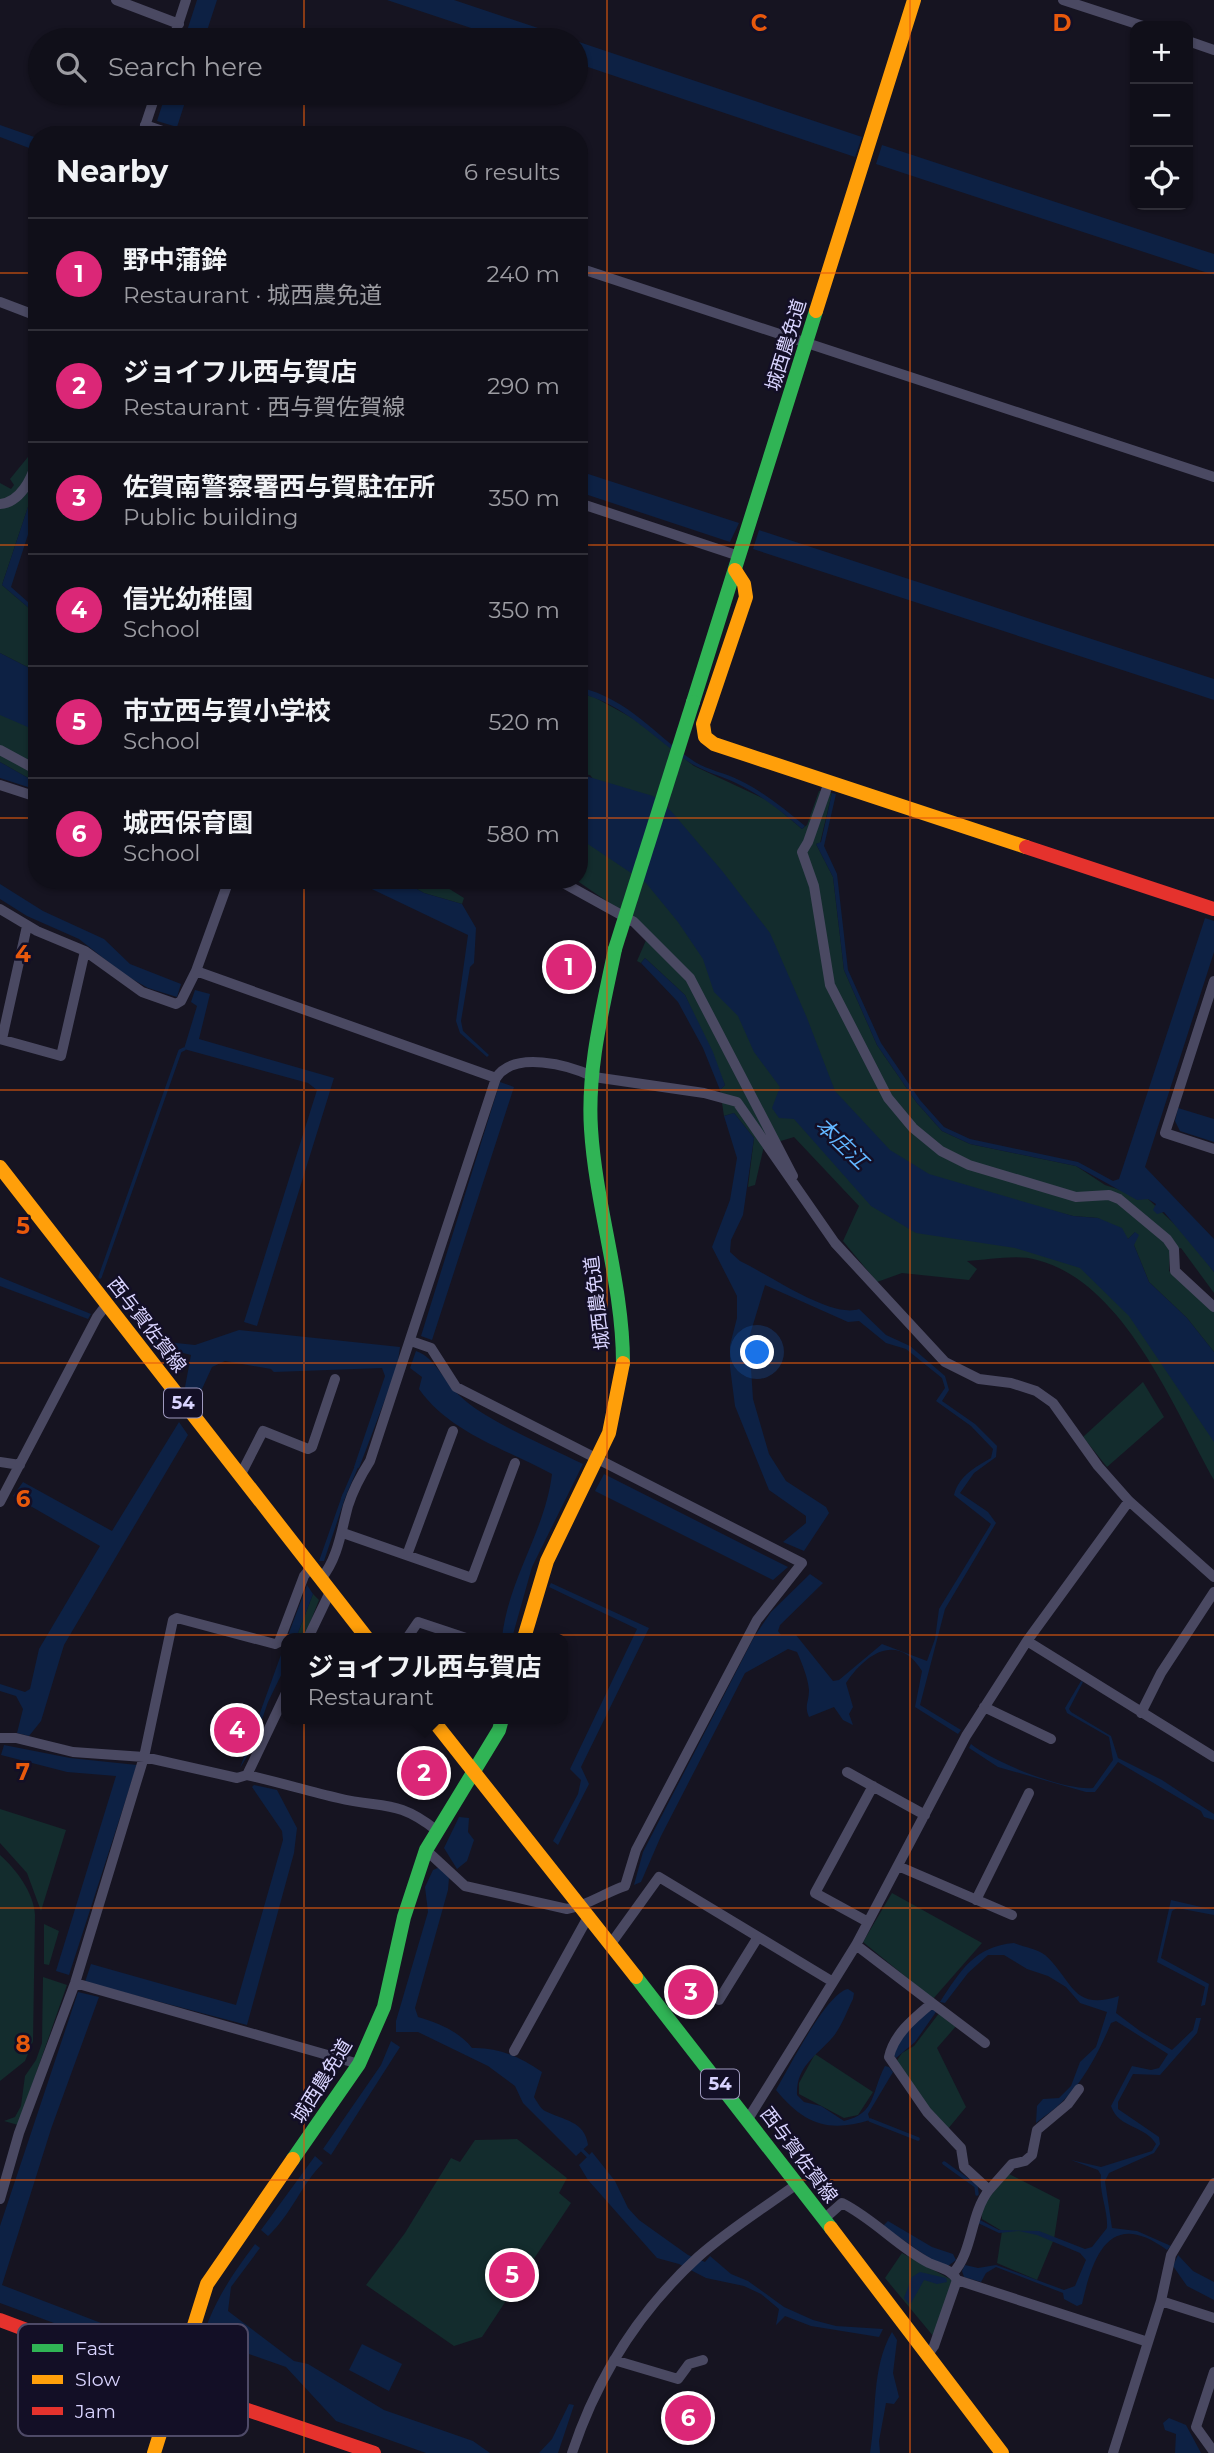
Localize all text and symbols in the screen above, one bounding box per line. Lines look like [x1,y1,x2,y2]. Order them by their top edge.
text: C [751,9,768,37]
text: D [1053,9,1072,37]
map controls [1130,21,1193,210]
button: + [1130,21,1193,84]
search box [28,28,588,105]
icon: search [52,48,90,86]
text: Search here [108,51,263,83]
button: − [1130,84,1193,147]
button: locate [1130,147,1193,210]
text: Nearby [56,153,168,190]
text: 6 results [464,158,560,186]
text: 野中蒲鉾 [123,244,227,276]
text: 1 [74,260,84,288]
text: 240 m [487,260,560,288]
text: Restaurant · 城西農免道 [123,281,382,309]
street label: 城西農免道 [761,296,811,394]
text: ジョイフル西与賀店 [123,356,357,388]
text: 2 [72,372,86,400]
text: 290 m [487,372,560,400]
text: Restaurant · 西与賀佐賀線 [123,393,405,421]
text: 佐賀南警察署西与賀駐在所 [123,471,435,503]
text: 3 [72,484,86,512]
text: 350 m [489,484,560,512]
text: Public building [123,503,298,531]
text: 信光幼稚園 [123,583,253,615]
text: 4 [71,596,87,624]
text: 350 m [489,596,560,624]
text: School [123,615,201,643]
text: 市立西与賀小学校 [123,695,331,727]
text: 5 [72,708,86,736]
text: 520 m [488,708,560,736]
text: School [123,727,201,755]
text: 城西保育園 [123,807,253,839]
text: 6 [72,820,86,848]
text: 580 m [487,820,560,848]
text: School [123,839,201,867]
text: 4 [15,940,31,968]
pin: 1 [546,941,592,993]
water label: 本庄江 [811,1112,875,1175]
text: 5 [16,1212,30,1240]
street label: 城西農免道 [580,1254,614,1352]
street label: 西与賀佐賀線 [103,1273,191,1377]
your location [740,1335,774,1369]
road number: 54 [164,1388,202,1418]
text: 6 [16,1485,31,1513]
popup [281,1633,568,1724]
text: ジョイフル西与賀店 [307,1651,542,1683]
text: Restaurant [307,1683,434,1711]
pin: 4 [214,1704,260,1756]
pin: 2 [401,1747,447,1799]
text: 7 [16,1758,30,1786]
pin: 3 [668,1966,714,2018]
text: 8 [15,2030,31,2058]
street label: 城西農免道 [287,2035,357,2127]
road number: 54 [701,2070,739,2098]
street label: 西与賀佐賀線 [756,2103,842,2207]
pin: 5 [489,2249,535,2301]
legend [18,2324,248,2436]
text: Fast [75,2337,115,2360]
text: Slow [75,2368,120,2391]
pin: 6 [665,2392,711,2444]
text: Jam [74,2400,116,2423]

